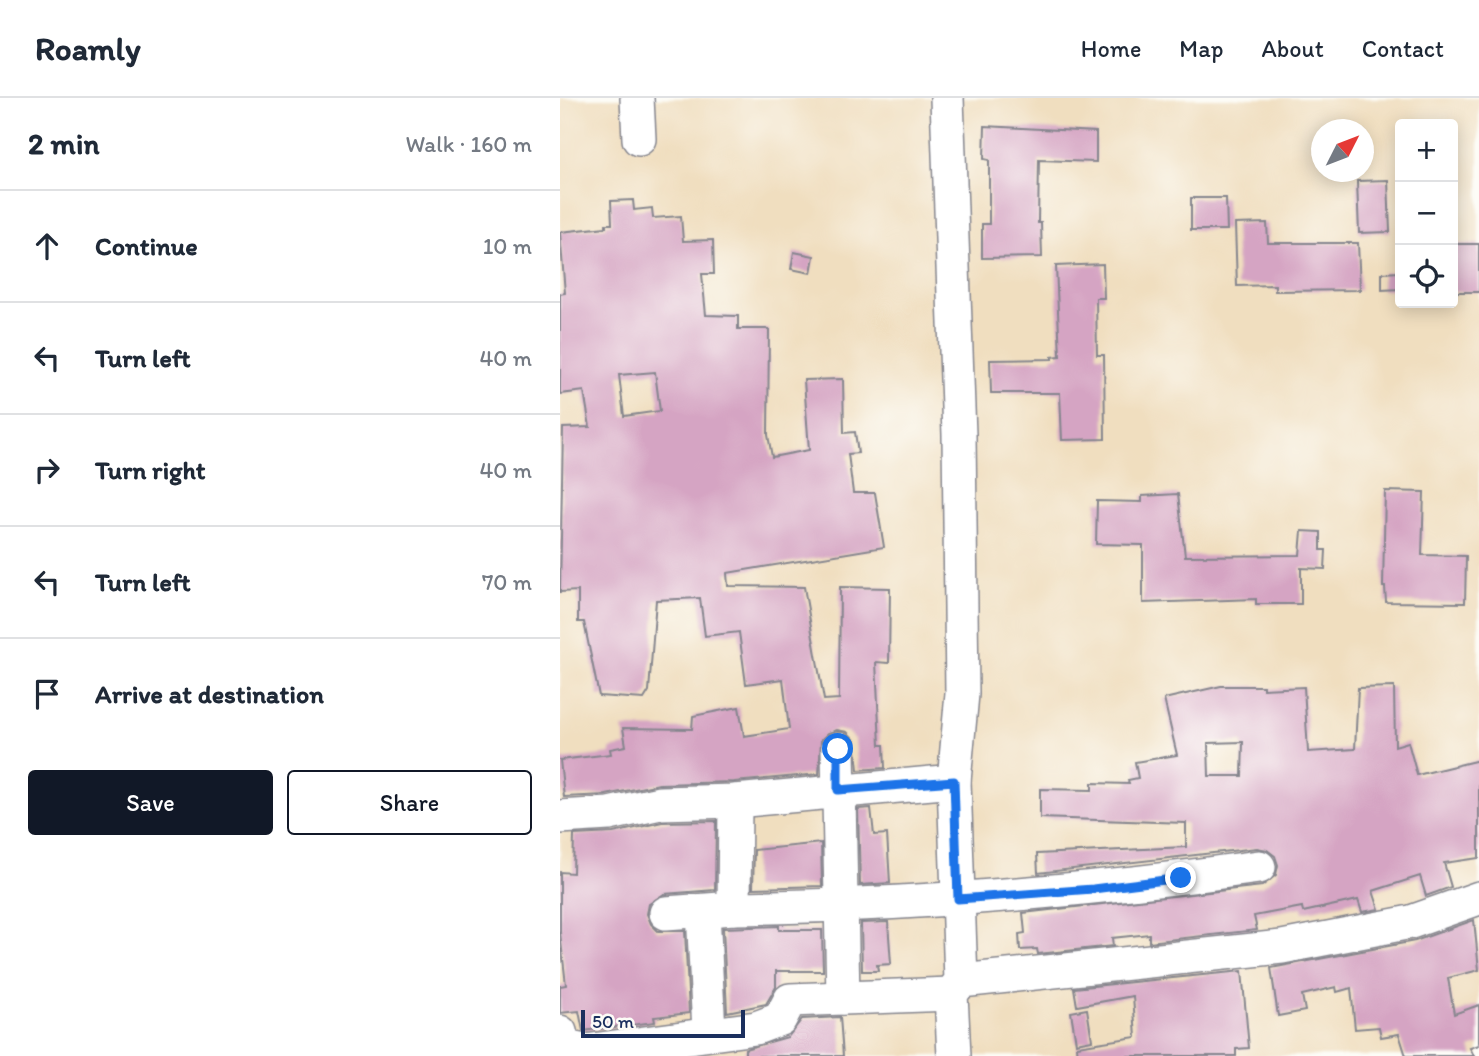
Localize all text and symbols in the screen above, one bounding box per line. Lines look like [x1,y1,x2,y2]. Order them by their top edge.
text: Roamly [35,29,141,68]
text: Home [1081,34,1141,63]
text: Map [1179,34,1223,63]
text: About [1261,34,1324,63]
text: Contact [1362,34,1444,63]
north arrow [1311,119,1374,182]
map controls [1395,119,1458,308]
button: + [1395,119,1458,182]
text: 2 min [28,125,99,162]
text: Walk · 160 m [406,130,532,158]
button: − [1395,182,1458,245]
icon: ahead [28,227,66,265]
text: Continue [95,230,198,262]
text: 10 m [483,232,532,260]
button: locate [1395,245,1458,308]
icon: left [28,339,66,377]
text: Turn left [95,342,191,374]
text: 40 m [479,344,532,372]
icon: right [28,451,66,489]
text: Turn right [95,454,206,486]
text: 40 m [479,456,532,484]
icon: left [28,563,66,601]
text: Turn left [95,566,191,598]
text: 70 m [482,568,532,596]
icon: arrive [28,675,66,713]
text: Arrive at destination [95,678,324,710]
route start [822,733,853,764]
button: Save [28,770,273,835]
button: Share [287,770,532,835]
route end [1165,862,1196,893]
scale bar [581,1007,746,1039]
text: 50 m [592,1010,634,1033]

